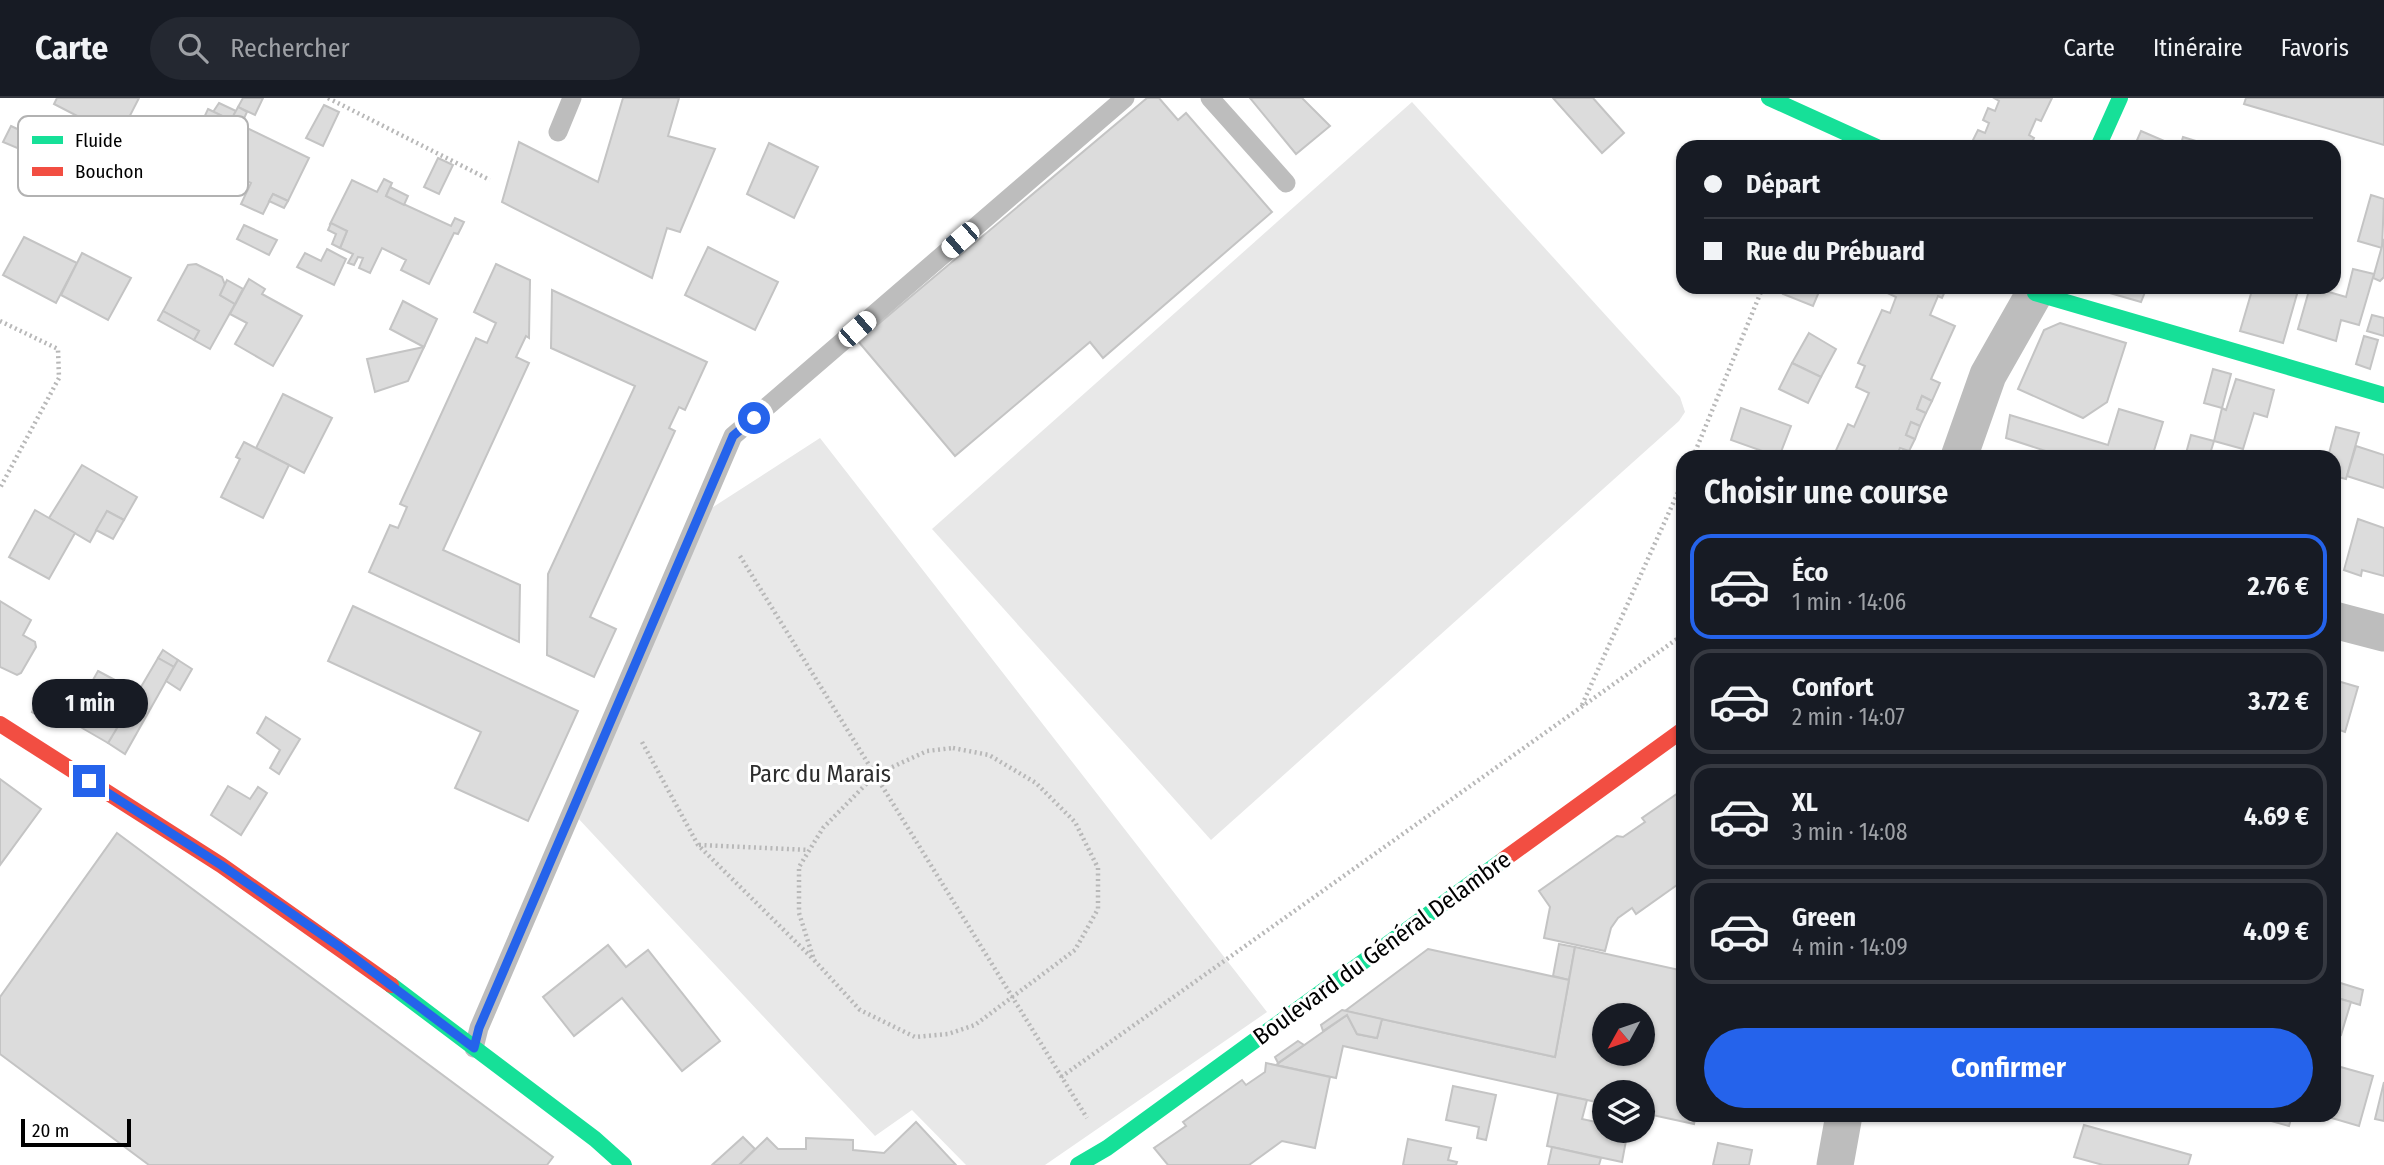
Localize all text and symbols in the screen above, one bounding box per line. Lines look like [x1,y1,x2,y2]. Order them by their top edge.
search box [150,17,640,80]
text: Carte [35,28,108,68]
icon: search [174,29,212,67]
text: Rechercher [230,33,350,64]
text: Carte [2064,34,2115,62]
text: Itinéraire [2153,34,2243,62]
text: Favoris [2281,34,2349,62]
legend [18,116,248,196]
text: Fluide [75,129,122,152]
text: Bouchon [75,160,143,183]
text: Départ [1746,169,1820,200]
car [938,218,983,262]
text: Rue du Prébuard [1746,236,1925,267]
car [835,307,880,351]
route start [738,402,770,434]
text: Choisir une course [1704,473,1948,511]
icon: car [1708,555,1771,618]
text: Éco [1792,557,1829,588]
text: 2.76 € [2247,571,2309,602]
text: 1 min · 14:06 [1792,588,1906,616]
icon: car [1708,670,1771,733]
text: Confort [1792,672,1873,703]
callout: 1 min [31,680,147,728]
text: 3.72 € [2248,686,2309,717]
text: 1 min [65,689,115,717]
text: 2 min · 14:07 [1792,703,1905,731]
park label: Parc du Marais [749,760,891,788]
route end [73,765,105,797]
icon: car [1708,785,1771,848]
text: XL [1792,787,1818,818]
text: 4.69 € [2244,801,2309,832]
text: 3 min · 14:08 [1792,818,1908,846]
street label: Boulevard du Général Delambre [1248,845,1516,1051]
icon: car [1708,900,1771,963]
text: Green [1792,902,1856,933]
text: 4.09 € [2243,916,2309,947]
text: 4 min · 14:09 [1792,933,1908,961]
north arrow [1592,1003,1656,1066]
map controls [1592,1003,1655,1143]
button: Confirmer [1704,1028,2313,1108]
button: layers [1592,1080,1655,1143]
scale bar [21,1116,131,1148]
text: 20 m [32,1119,69,1142]

